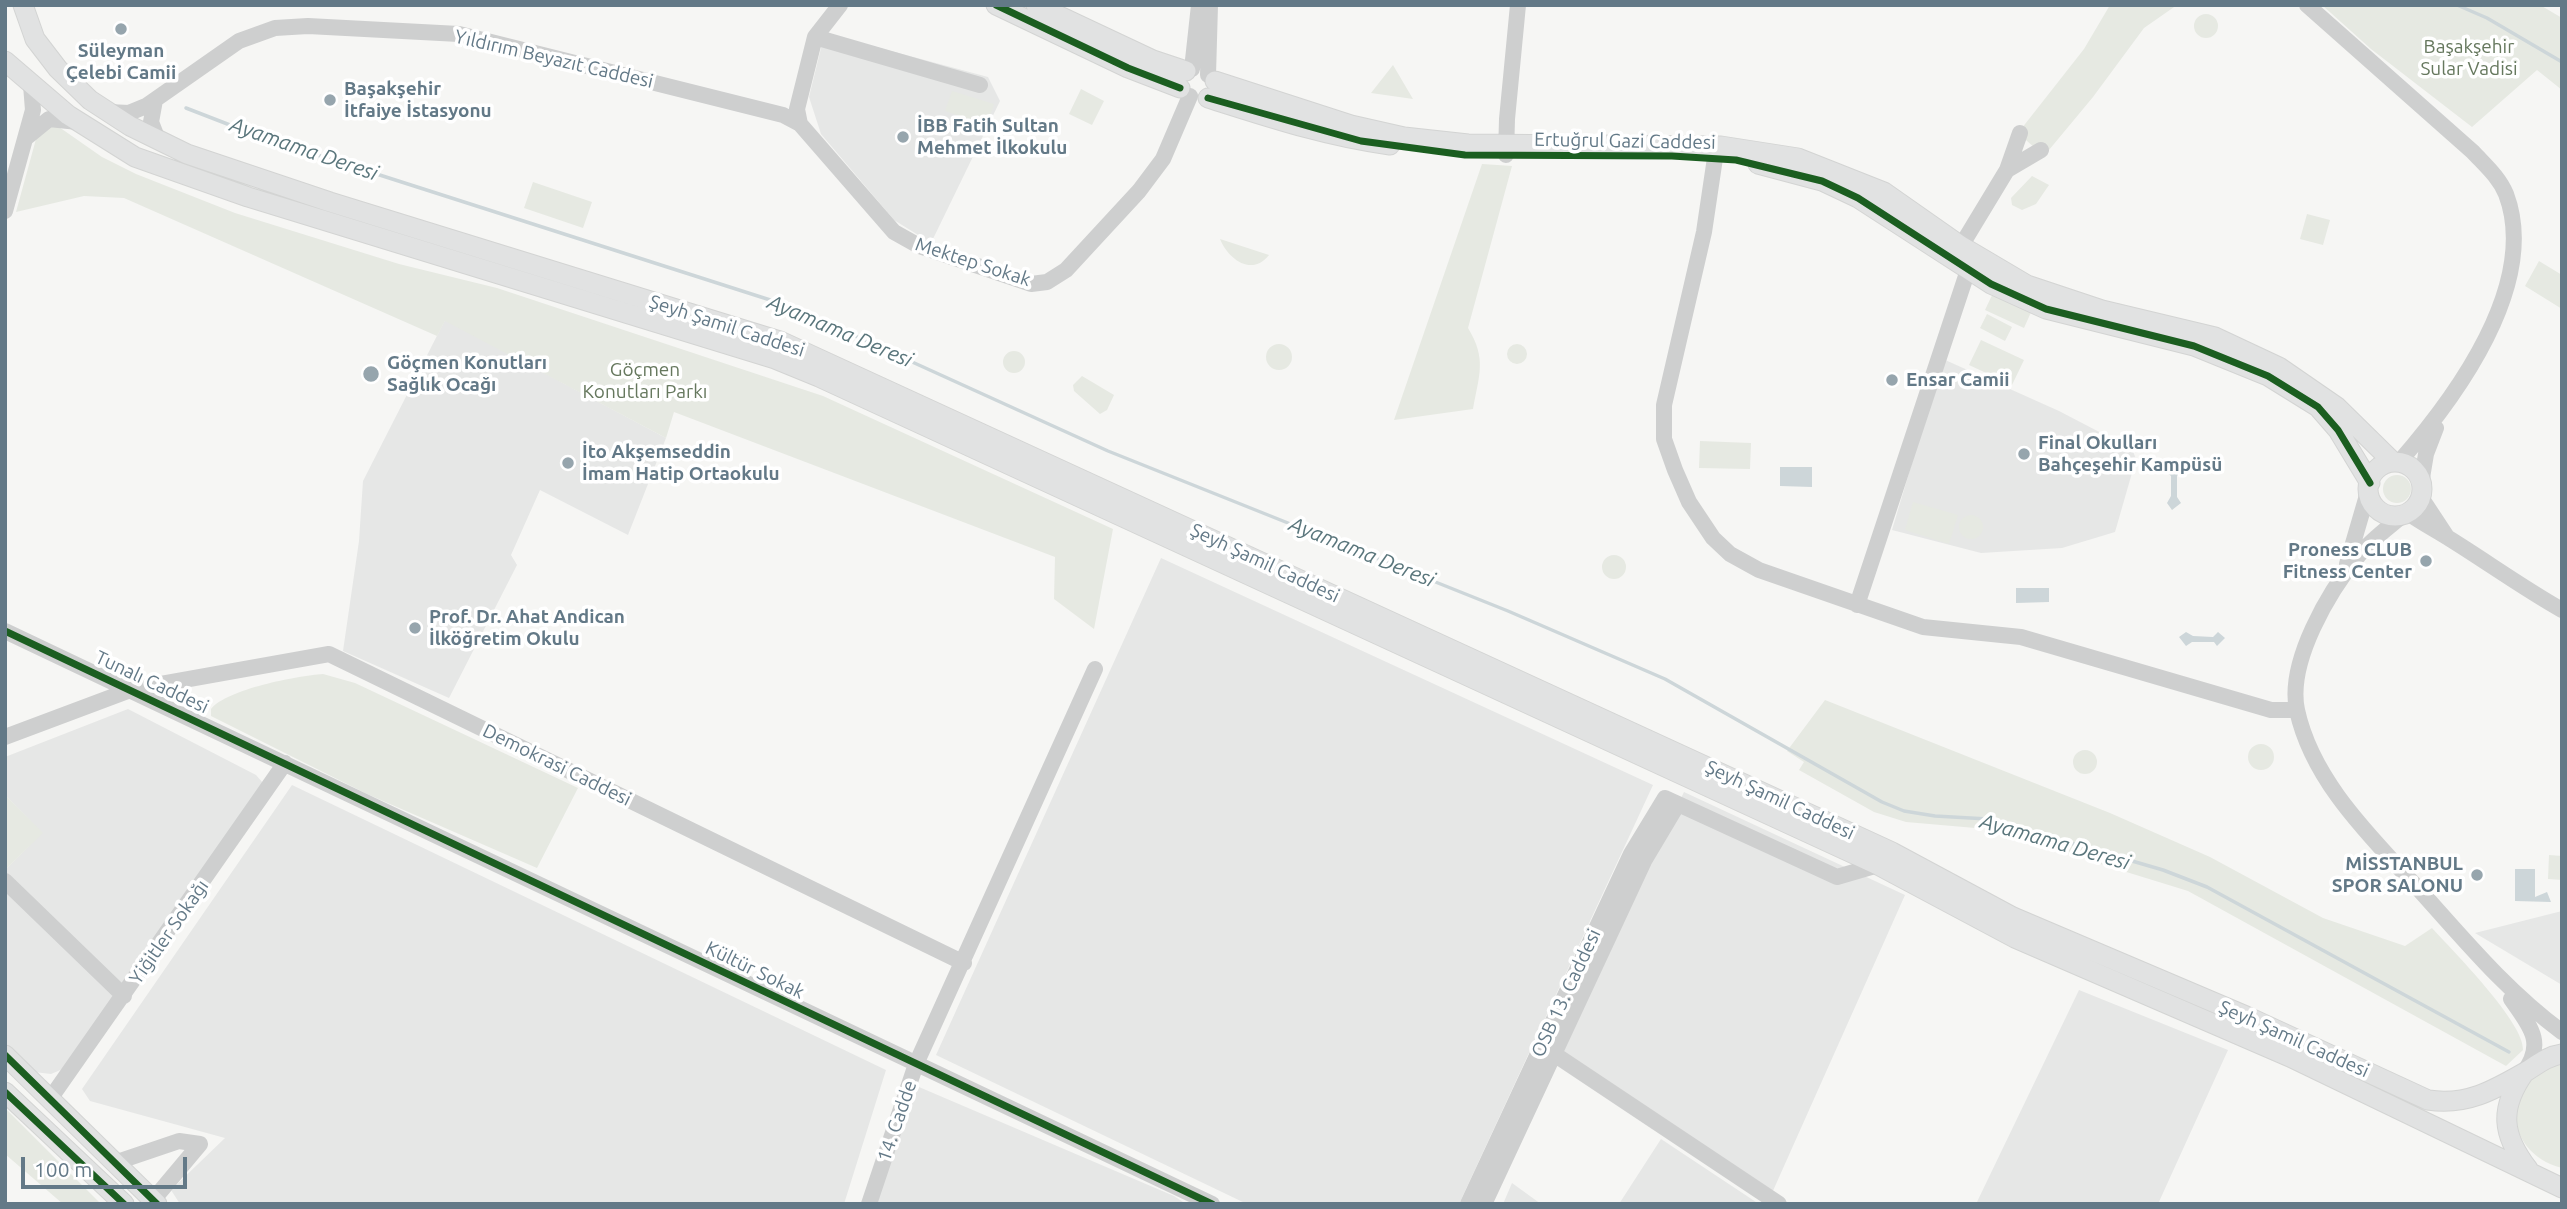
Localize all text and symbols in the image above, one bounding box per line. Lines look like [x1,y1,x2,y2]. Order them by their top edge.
marker: Süleyman Çelebi Camii [113,21,129,37]
street label: Yıldırım Beyazıt Caddesi [452,25,656,93]
park label: Başakşehir Sular Vadisi [2420,36,2518,80]
place label: Süleyman Çelebi Camii [66,40,176,84]
place label: Başakşehir İtfaiye İstasyonu [344,78,492,122]
marker: Başakşehir İtfaiye İstasyonu [322,92,338,108]
water label: Ayamama Deresi [227,112,381,186]
place label: İBB Fatih Sultan Mehmet İlkokulu [917,115,1067,159]
street label: Ertuğrul Gazi Caddesi [1534,128,1716,154]
marker: İBB Fatih Sultan Mehmet İlkokulu [895,129,911,145]
street label: Mektep Sokak [912,233,1034,291]
water label: Ayamama Deresi [764,289,916,373]
street label: Şeyh Şamil Caddesi [646,290,808,362]
place label: Göçmen Konutları Sağlık Ocağı [387,352,547,396]
park label: Göçmen Konutları Parkı [583,359,707,403]
marker: Göçmen Konutları Sağlık Ocağı [361,364,381,384]
place label: Ensar Camii [1906,369,2010,391]
marker: Ensar Camii [1884,372,1900,388]
place label: Final Okulları Bahçeşehir Kampüsü [2038,432,2222,476]
place label: İto Akşemseddin İmam Hatip Ortaokulu [582,441,780,485]
marker: Final Okulları Bahçeşehir Kampüsü [2016,446,2032,462]
marker: İto Akşemseddin İmam Hatip Ortaokulu [560,455,576,471]
water label: Ayamama Deresi [1285,511,1439,593]
street label: Şeyh Şamil Caddesi [1187,518,1343,608]
place label: Proness CLUB Fitness Center [2283,539,2412,583]
marker: Proness CLUB Fitness Center [2418,553,2434,569]
place label: Prof. Dr. Ahat Andican İlköğretim Okulu [429,606,625,650]
marker: Prof. Dr. Ahat Andican İlköğretim Okulu [407,620,423,636]
street label: Tunalı Caddesi [92,646,212,718]
street label: Demokrasi Caddesi [479,719,635,811]
street label: Şeyh Şamil Caddesi [1702,755,1858,845]
water label: Ayamama Deresi [1977,809,2133,875]
place label: MİSSTANBUL SPOR SALONU [2332,853,2463,897]
marker: MİSSTANBUL SPOR SALONU [2469,867,2485,883]
street label: Yiğitler Sokağı [125,875,213,989]
street label: OSB 13. Caddesi [1526,925,1606,1061]
street label: Kültür Sokak [702,936,808,1004]
street label: Şeyh Şamil Caddesi [2215,996,2373,1082]
street label: 14. Cadde [872,1077,922,1165]
scale bar [24,1142,191,1186]
text: 100 m [34,1157,92,1181]

